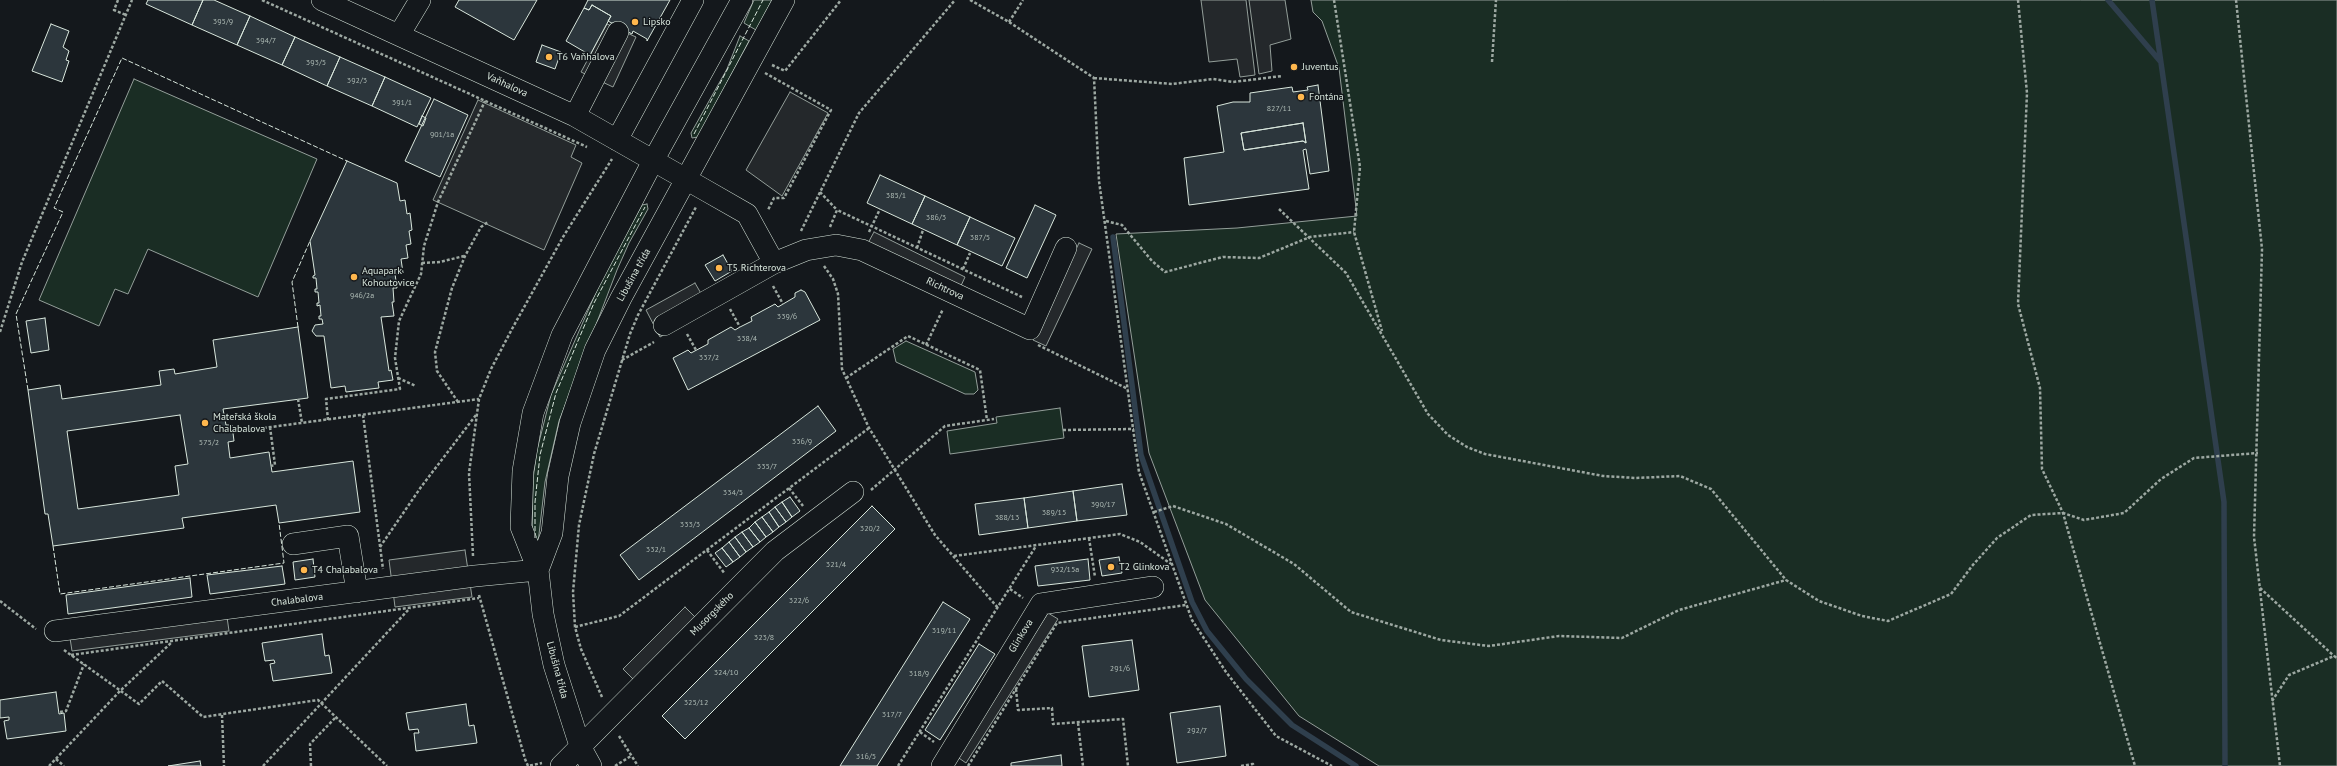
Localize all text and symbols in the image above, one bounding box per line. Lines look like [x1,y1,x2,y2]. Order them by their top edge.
place label: Lipsko [643,16,670,28]
house number: 395/9 [213,17,233,27]
marker: Lipsko [630,17,640,27]
house number: 394/7 [256,36,276,46]
place label: T6 Vaňhalova [557,51,615,63]
marker: T6 Vaňhalova [544,52,554,62]
house number: 393/5 [306,58,326,68]
place label: Juventus [1302,61,1339,73]
marker: Juventus [1289,62,1299,72]
street label: Vaňhalova [485,70,529,100]
house number: 392/3 [347,76,367,86]
place label: Fontána [1309,91,1344,103]
marker: Fontána [1296,92,1306,102]
house number: 391/1 [392,98,412,108]
house number: 827/11 [1267,104,1291,114]
house number: 901/1a [430,130,454,140]
house number: 385/1 [886,191,906,201]
house number: 386/3 [926,213,946,223]
house number: 387/5 [970,233,990,243]
street label: Libušina třída [615,247,653,303]
place label: T5 Richterova [727,262,786,274]
marker: T5 Richterova [714,263,724,273]
place label: Aquapark Kohoutovice [362,265,415,288]
marker: Aquapark Kohoutovice [349,272,359,282]
street label: Richtrova [924,275,966,303]
house number: 946/2a [350,291,374,301]
house number: 339/6 [777,312,797,322]
house number: 338/4 [737,334,757,344]
house number: 337/2 [699,353,719,363]
place label: Mateřská škola Chalabalova [213,411,276,434]
marker: Mateřská škola Chalabalova [200,418,210,428]
house number: 336/9 [792,437,812,447]
house number: 575/2 [199,438,219,448]
house number: 335/7 [757,462,777,472]
house number: 334/5 [723,488,743,498]
house number: 390/17 [1091,500,1115,510]
house number: 389/15 [1042,508,1066,518]
house number: 388/13 [995,513,1019,523]
house number: 333/3 [680,520,700,530]
house number: 320/2 [860,524,880,534]
house number: 332/1 [646,545,666,555]
house number: 321/4 [826,560,846,570]
place label: T2 Glinkova [1119,561,1170,573]
marker: T2 Glinkova [1106,562,1116,572]
place label: T4 Chalabalova [312,564,378,576]
marker: T4 Chalabalova [299,565,309,575]
house number: 932/15a [1051,565,1079,575]
street label: Musorgského [688,590,736,638]
street label: Chalabalova [270,591,324,609]
house number: 322/6 [789,596,809,606]
street label: Glinkova [1006,617,1036,655]
house number: 319/11 [932,626,956,636]
house number: 323/8 [754,633,774,643]
street label: Libušina třída [544,640,570,700]
house number: 291/6 [1110,664,1130,674]
house number: 324/10 [714,668,738,678]
house number: 318/9 [909,669,929,679]
house number: 325/12 [684,698,708,708]
house number: 317/7 [882,710,902,720]
house number: 292/7 [1187,726,1207,736]
house number: 316/5 [856,752,876,762]

